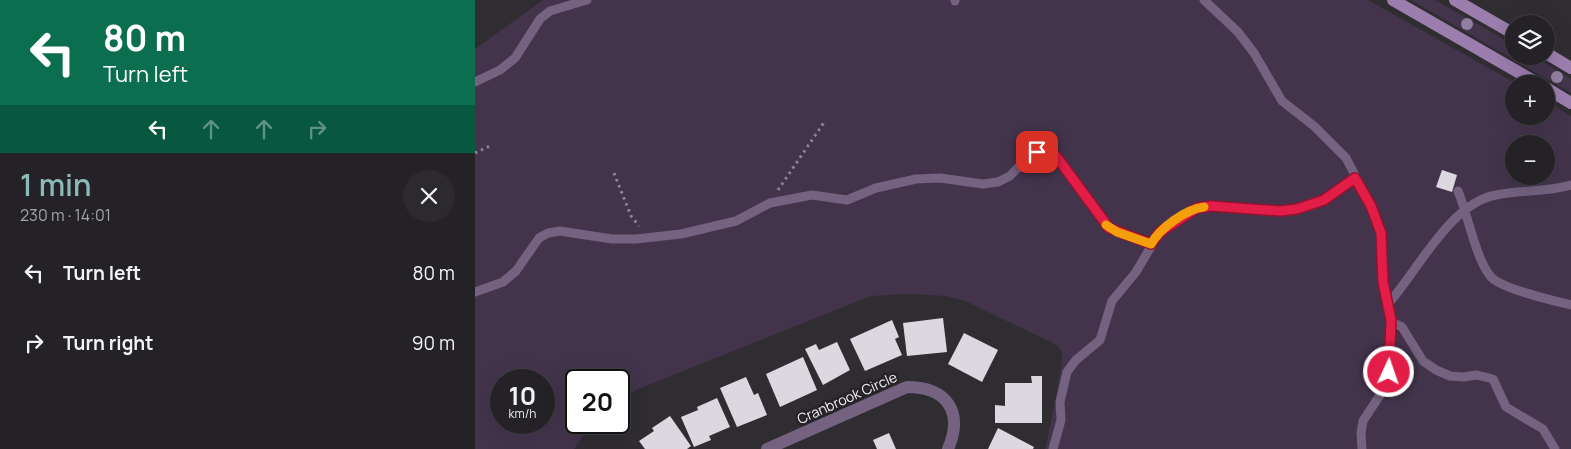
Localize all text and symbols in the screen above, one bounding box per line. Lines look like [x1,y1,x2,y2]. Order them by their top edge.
text: 80 m [103,14,186,62]
map controls [1505,15,1555,185]
button: layers [1505,15,1555,65]
icon: left [20,20,85,85]
text: Turn left [103,59,188,89]
button: + [1505,75,1555,125]
icon: left [144,115,172,143]
icon: ahead [197,115,225,143]
icon: ahead [250,115,278,143]
icon: right [303,115,331,143]
pin [1016,131,1058,173]
button: − [1505,135,1555,185]
icon: arrive [1023,138,1051,166]
text: 1 min [20,164,92,205]
button: close [403,170,455,222]
text: 230 m · 14:01 [20,204,111,226]
icon: left [20,259,48,287]
text: Turn left [63,260,141,286]
text: 80 m [412,260,455,286]
icon: right [20,329,48,357]
text: Turn right [63,330,153,356]
text: 90 m [412,330,455,356]
position arrow [1362,345,1414,397]
street label: Cranbrook Circle [794,367,900,428]
speed limit sign: 20 [565,369,630,434]
text: 10 [509,378,536,413]
text: km/h [509,405,536,422]

